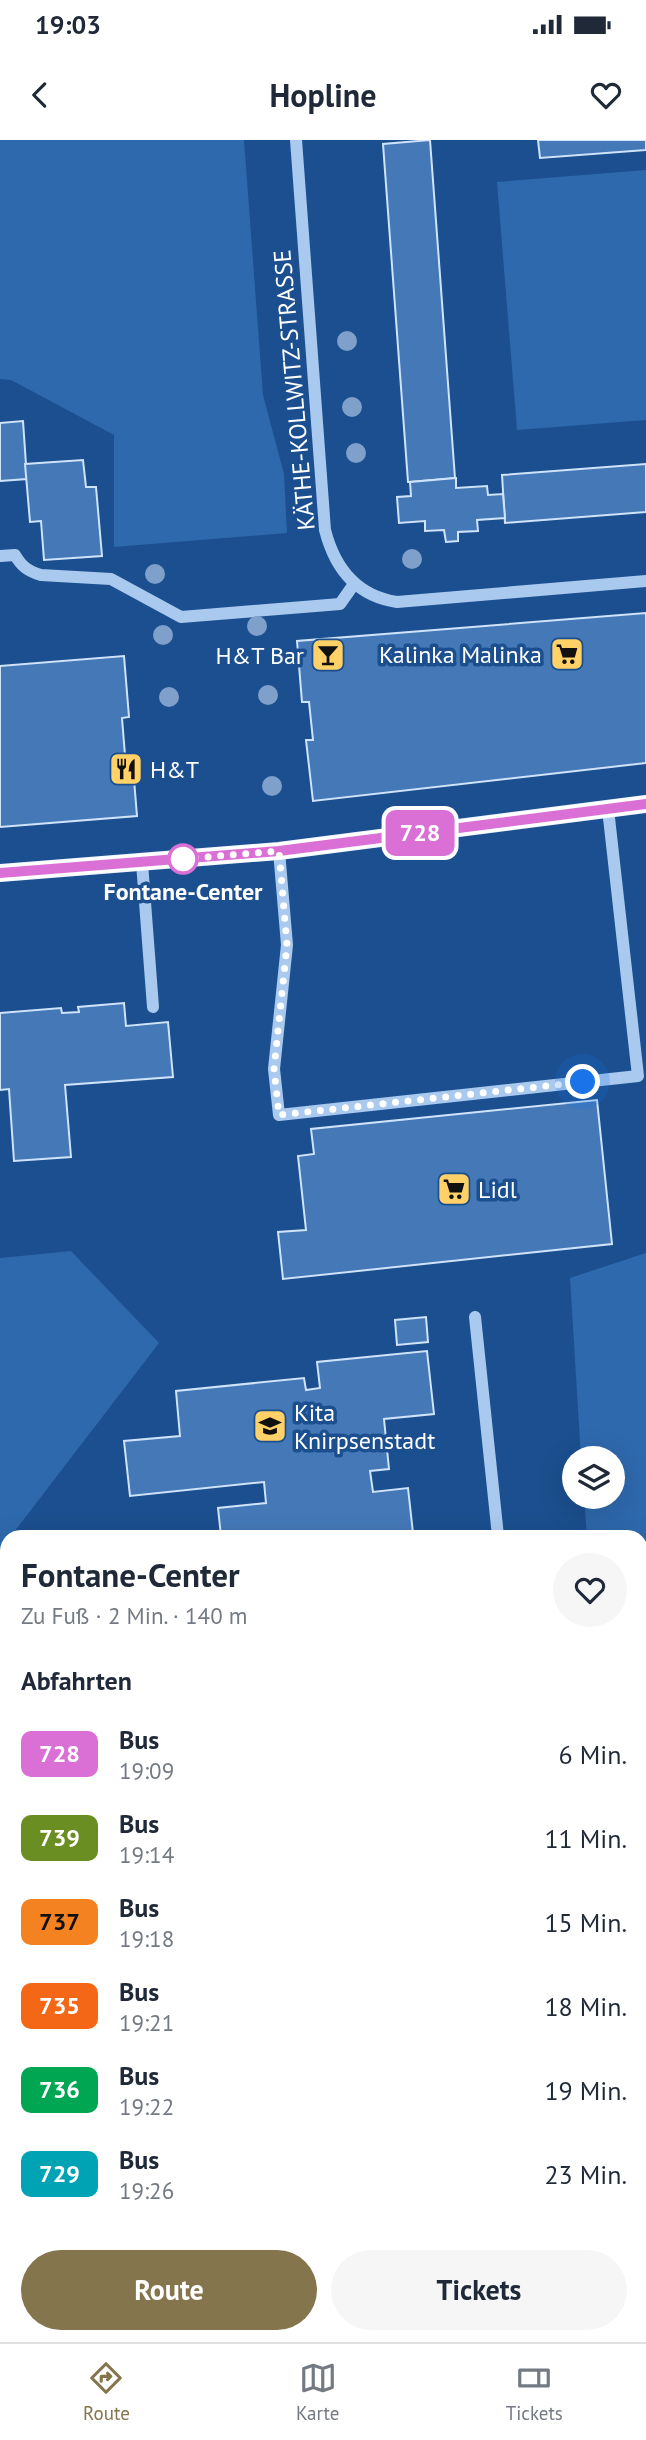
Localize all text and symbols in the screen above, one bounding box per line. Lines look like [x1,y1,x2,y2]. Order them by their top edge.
text: 19:03 [35,8,101,41]
text: Hopline [269,74,377,116]
icon: back [21,76,59,114]
icon: heart [587,76,625,114]
street label: KÄTHE-KOLLWITZ-STRASSE [266,248,322,532]
supermarket icon: Kalinka Malinka [548,635,586,673]
bar icon: H&T Bar [309,636,347,674]
place label: Kalinka Malinka [379,639,542,670]
place label: H&T Bar [215,640,304,671]
restaurant icon: H&T [107,750,145,788]
place label: H&T [150,754,199,785]
line badge: 728 [380,810,460,856]
text: 728 [400,817,440,848]
marker: Fontane-Center [168,844,198,874]
place label: Fontane-Center [103,876,263,907]
your location [565,1064,600,1099]
supermarket icon: Lidl [435,1170,473,1208]
place label: Lidl [478,1174,517,1205]
place label: Kita Knirpsenstadt [294,1397,435,1456]
school or university icon: Kita Knirpsenstadt [251,1407,289,1445]
map controls [562,1446,625,1509]
button: layers [562,1446,625,1509]
text: Fontane-Center [21,1553,240,1596]
button: heart [553,1553,627,1627]
text: Zu Fuß · 2 Min. · 140 m [21,1601,247,1630]
text: Abfahrten [21,1664,132,1697]
text: Bus [119,1723,159,1756]
text: 728 [39,1738,80,1769]
text: 6 Min. [559,1738,627,1771]
text: 19:09 [119,1756,174,1785]
text: Bus [119,1807,159,1840]
text: 739 [39,1822,80,1853]
text: 11 Min. [544,1822,627,1855]
text: 19:14 [119,1840,174,1869]
text: Bus [119,1891,159,1924]
text: 737 [39,1906,80,1937]
text: 15 Min. [544,1906,627,1939]
text: 19:18 [119,1924,174,1953]
text: Bus [119,1975,159,2008]
text: 735 [39,1990,80,2021]
text: 18 Min. [544,1990,627,2023]
text: 19:21 [119,2008,174,2037]
text: Bus [119,2059,159,2092]
text: 736 [39,2074,80,2105]
text: 19 Min. [544,2074,627,2107]
text: 19:22 [119,2092,174,2121]
text: Bus [119,2143,159,2176]
text: 729 [39,2158,80,2189]
text: 23 Min. [544,2158,627,2191]
text: 19:26 [119,2176,174,2205]
button: Route [21,2250,317,2330]
button: Tickets [331,2250,627,2330]
tab: Route [83,2359,130,2425]
tab: Karte [296,2359,339,2425]
tab: Tickets [506,2359,563,2425]

